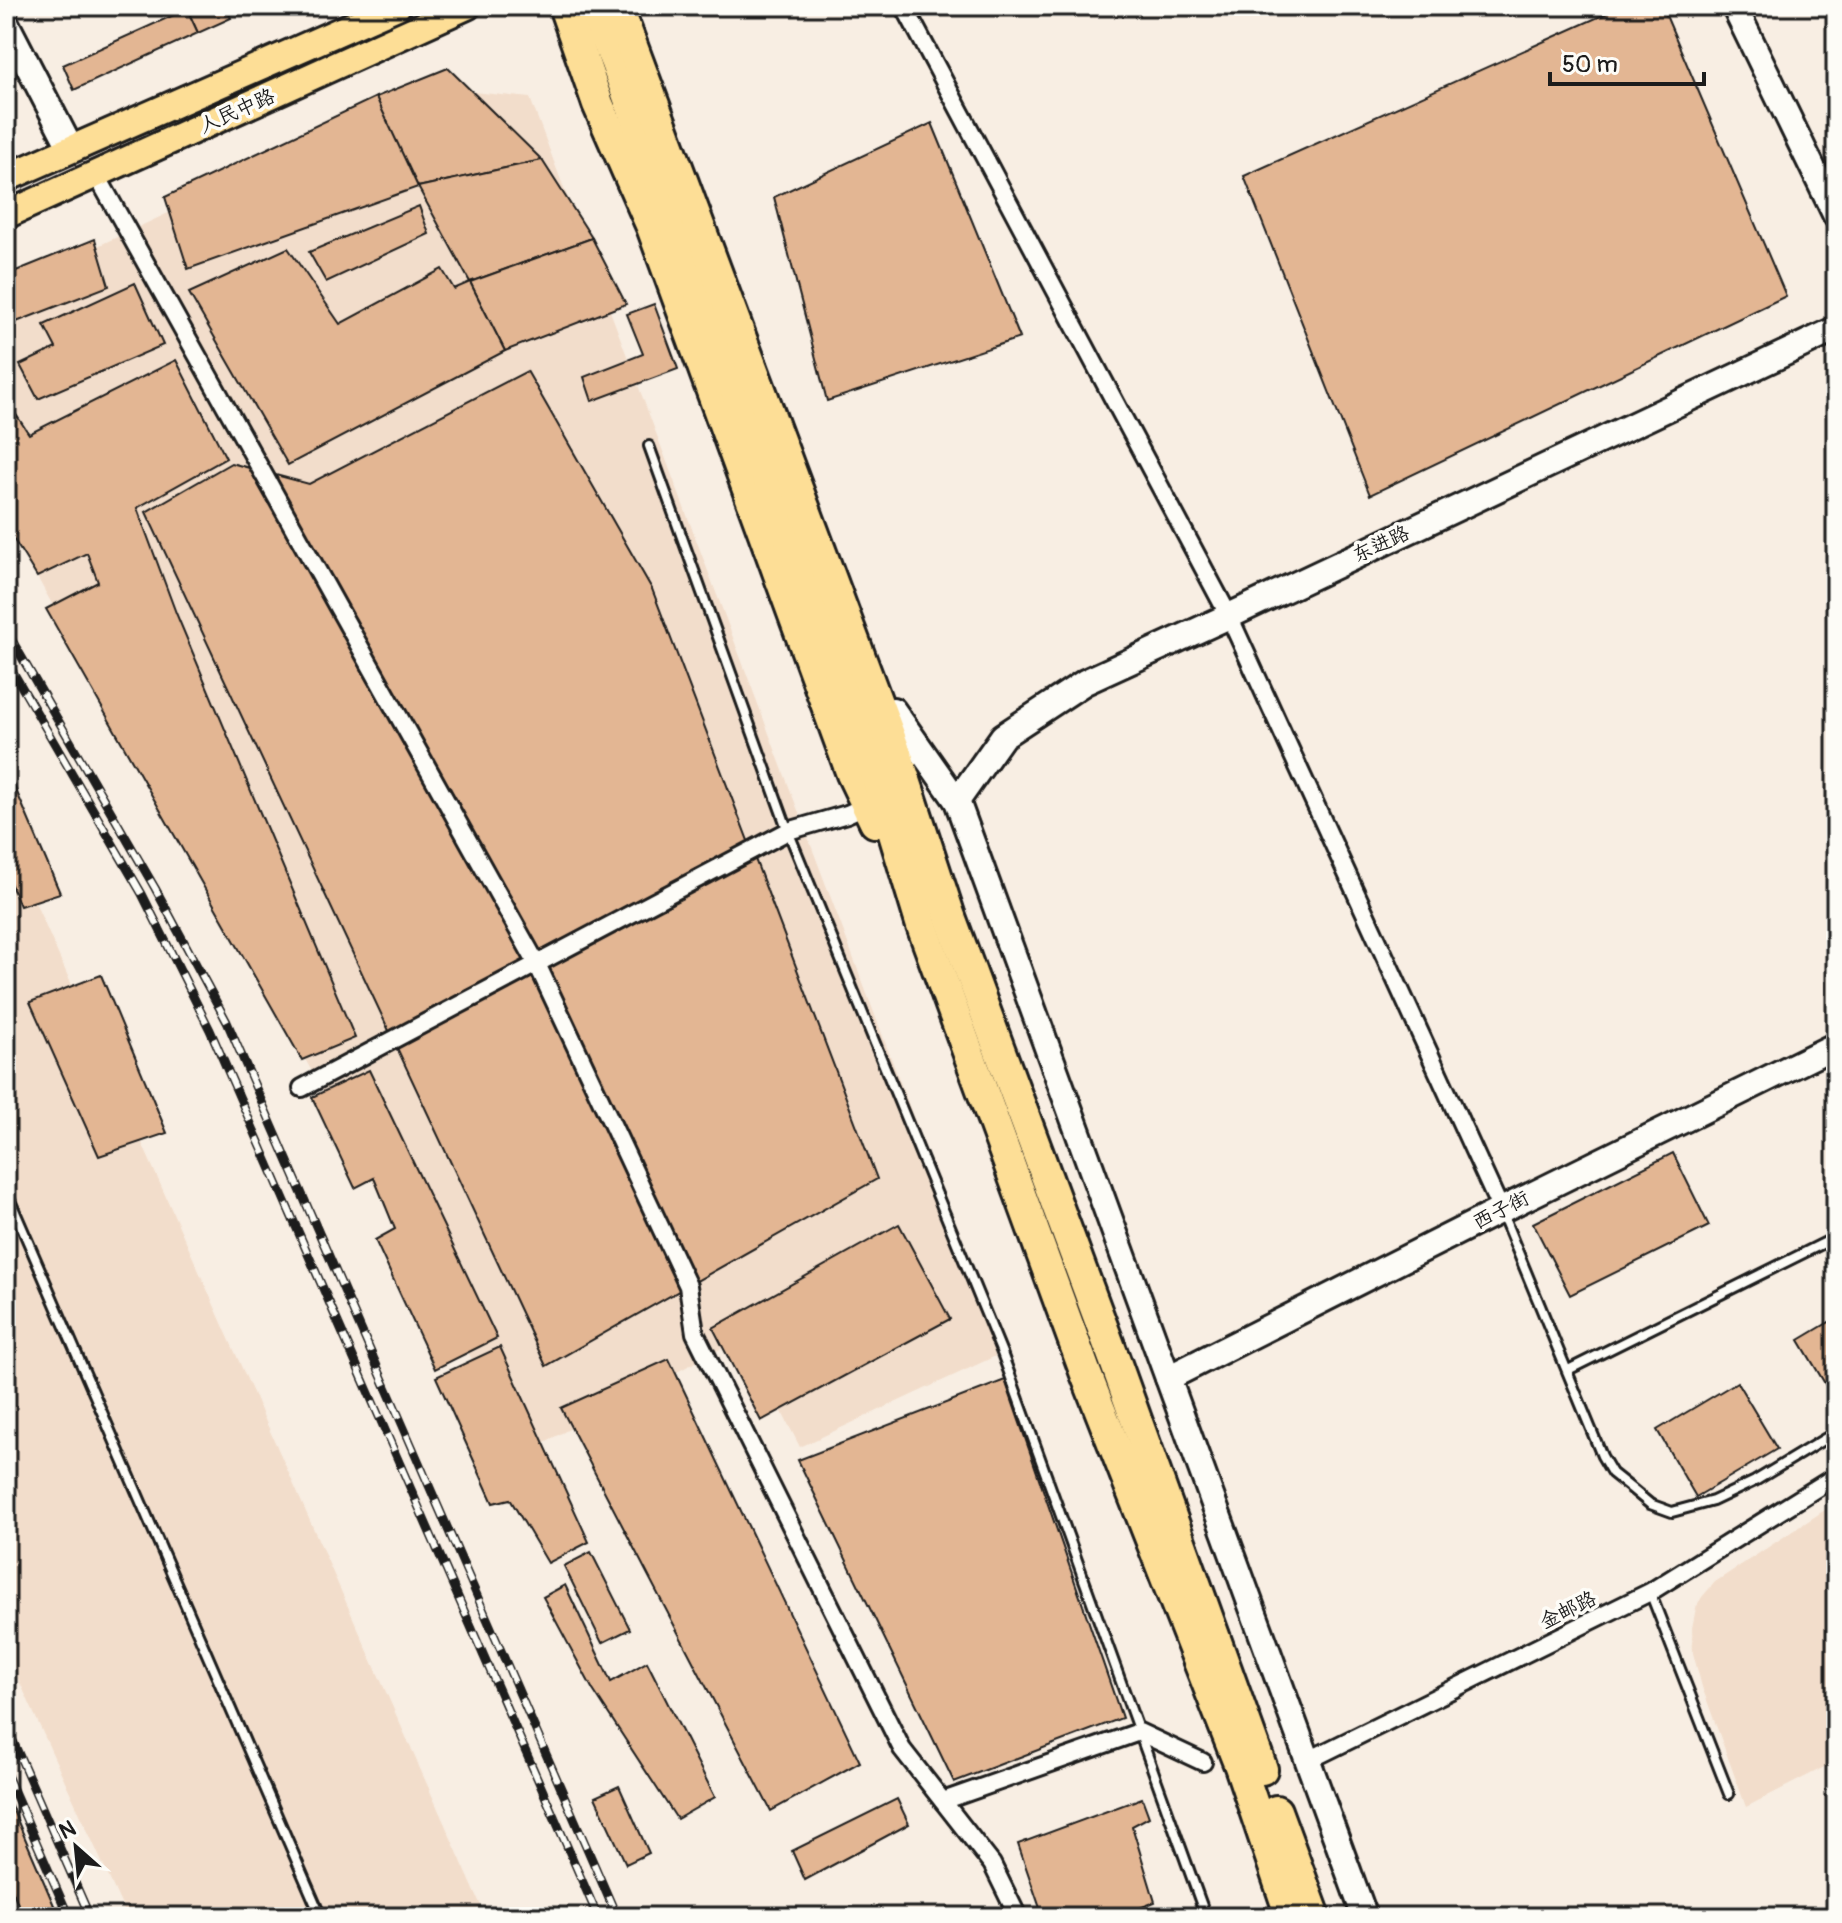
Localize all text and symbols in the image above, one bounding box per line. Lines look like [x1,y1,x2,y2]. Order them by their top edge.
scale bar [1550,36,1704,86]
text: 50 m [1562,50,1618,79]
street label: 人民中路 [195,83,280,139]
street label: 东进路 [1349,520,1414,568]
street label: 西子街 [1469,1185,1533,1235]
street label: 金邮路 [1536,1585,1601,1634]
north arrow [36,1807,116,1887]
text: N [54,1814,80,1846]

